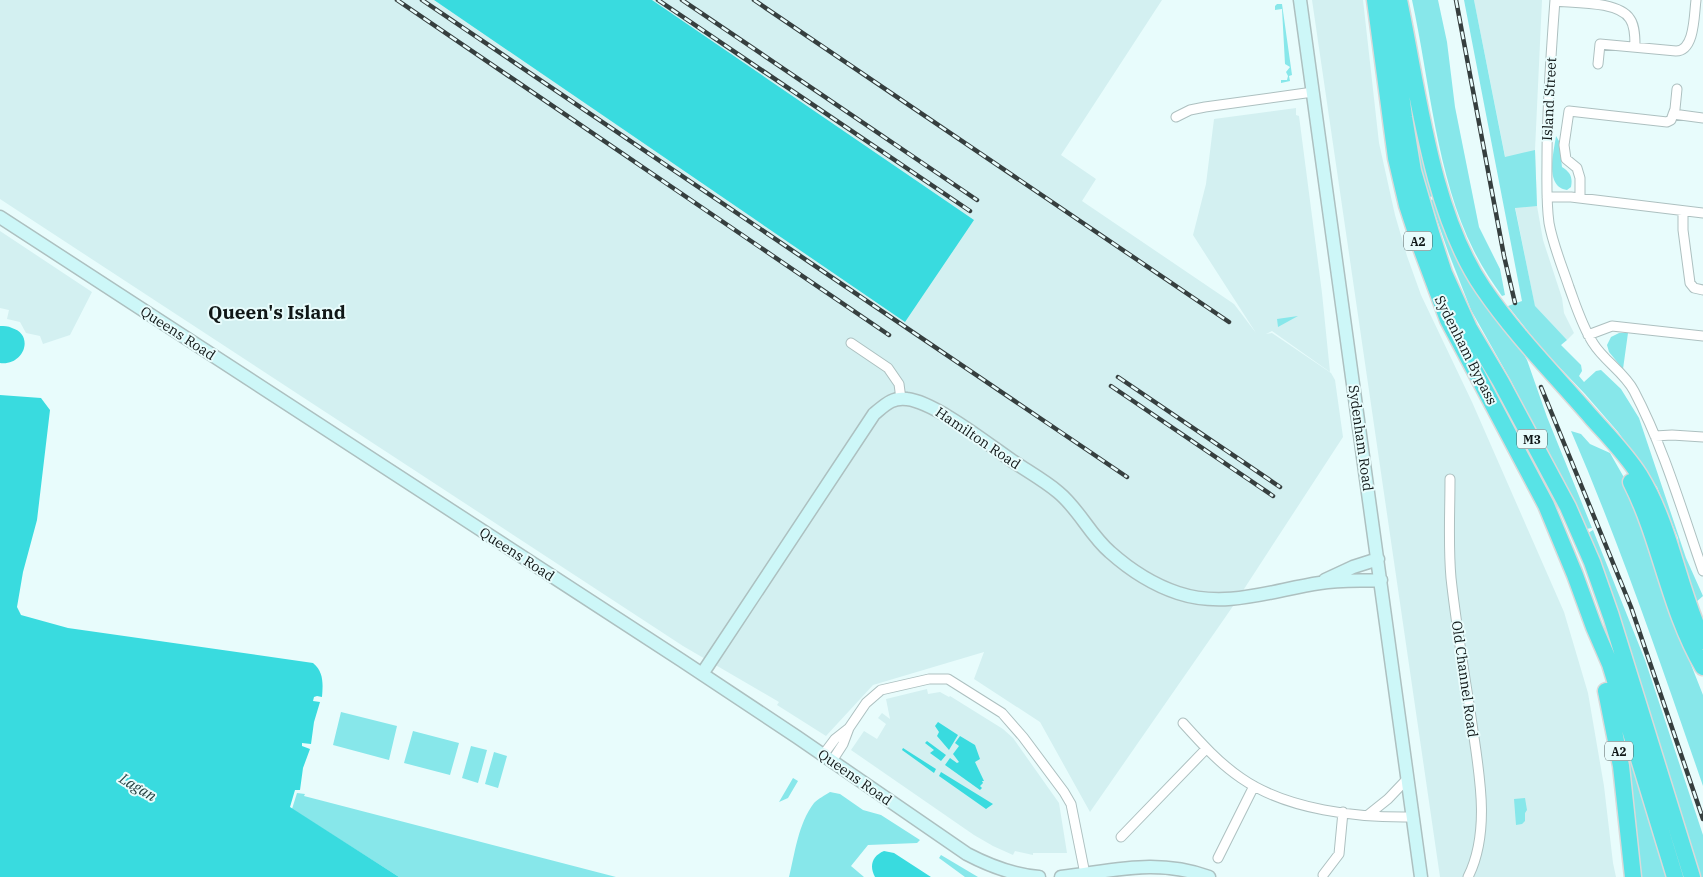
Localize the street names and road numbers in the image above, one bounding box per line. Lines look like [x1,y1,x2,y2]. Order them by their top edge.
street label: Island Street [1538,57,1560,141]
road number: A2 [1404,232,1432,250]
street label: Sydenham Bypass [1431,292,1501,408]
street label: Queens Road [137,302,219,364]
street label: Sydenham Road [1345,384,1377,493]
street label: Hamilton Road [932,403,1024,473]
road number: M3 [1517,429,1547,448]
street label: Queens Road [476,523,558,585]
street label: Old Channel Road [1448,619,1482,739]
road number: A2 [1605,741,1633,760]
street label: Queens Road [815,745,896,809]

